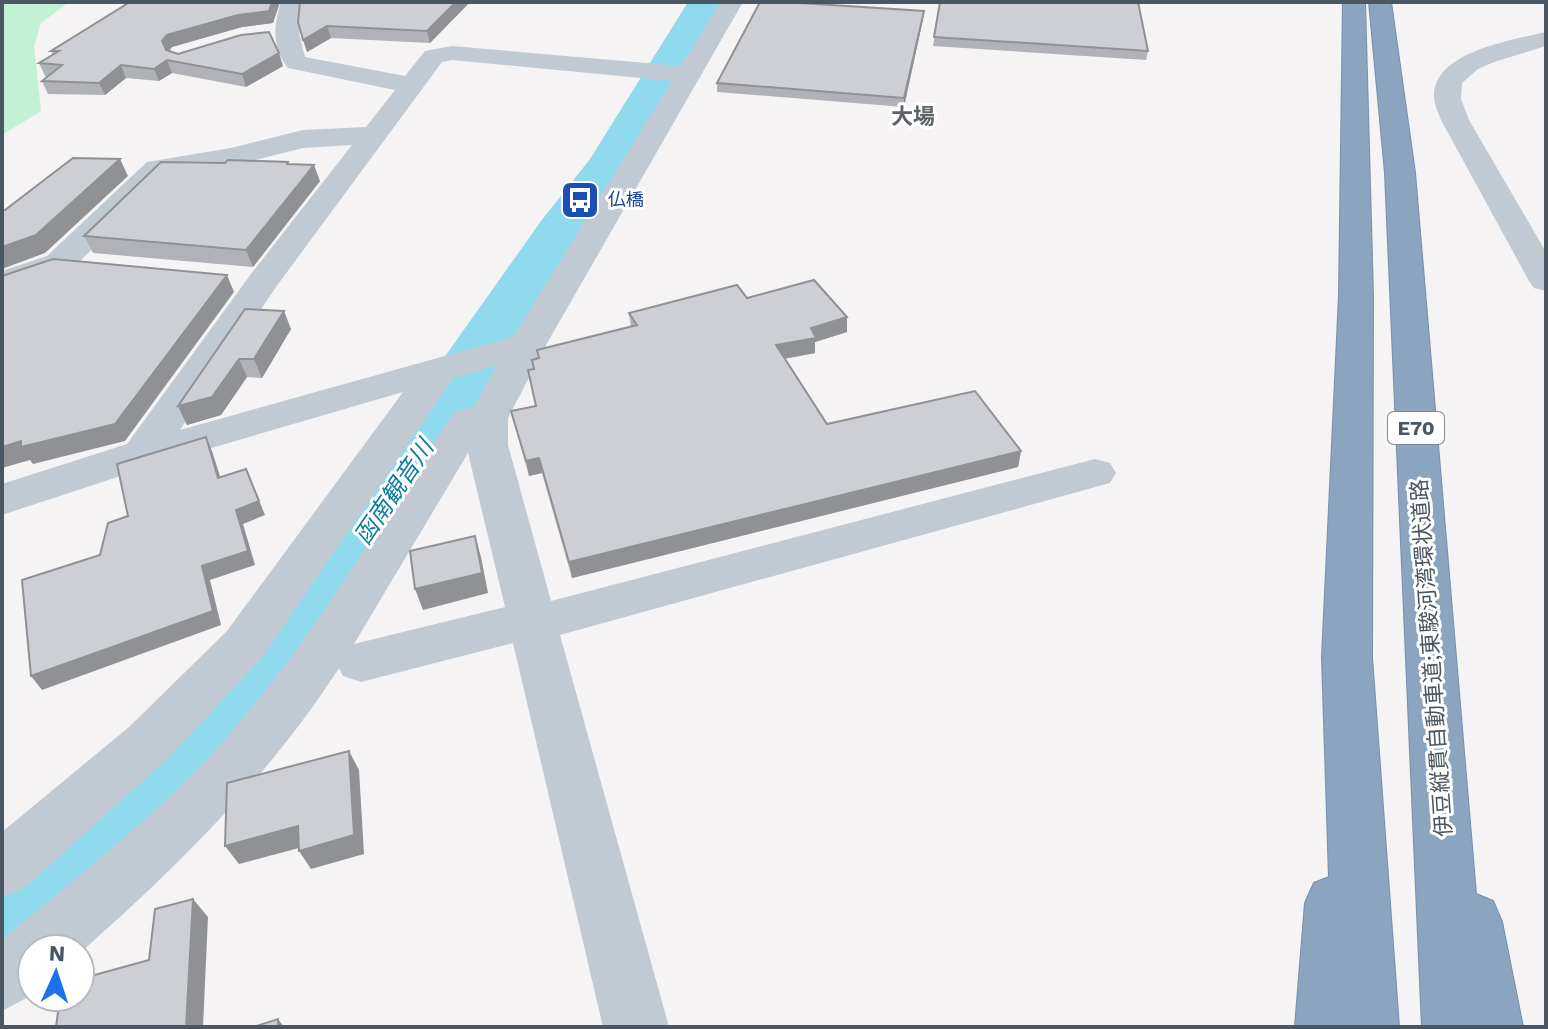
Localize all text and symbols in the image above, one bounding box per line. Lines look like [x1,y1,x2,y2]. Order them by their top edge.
district label: 大場 [891,104,935,129]
bus stop icon: 仏橋 [559,179,601,221]
place label: 仏橋 [608,189,644,210]
road number: E70 [1388,412,1444,444]
water label: 函南観音川 [349,432,441,550]
street label: 伊豆縦貫自動車道;東駿河湾環状道路 [1407,478,1456,838]
north arrow [16,933,96,1013]
text: N [48,941,66,966]

